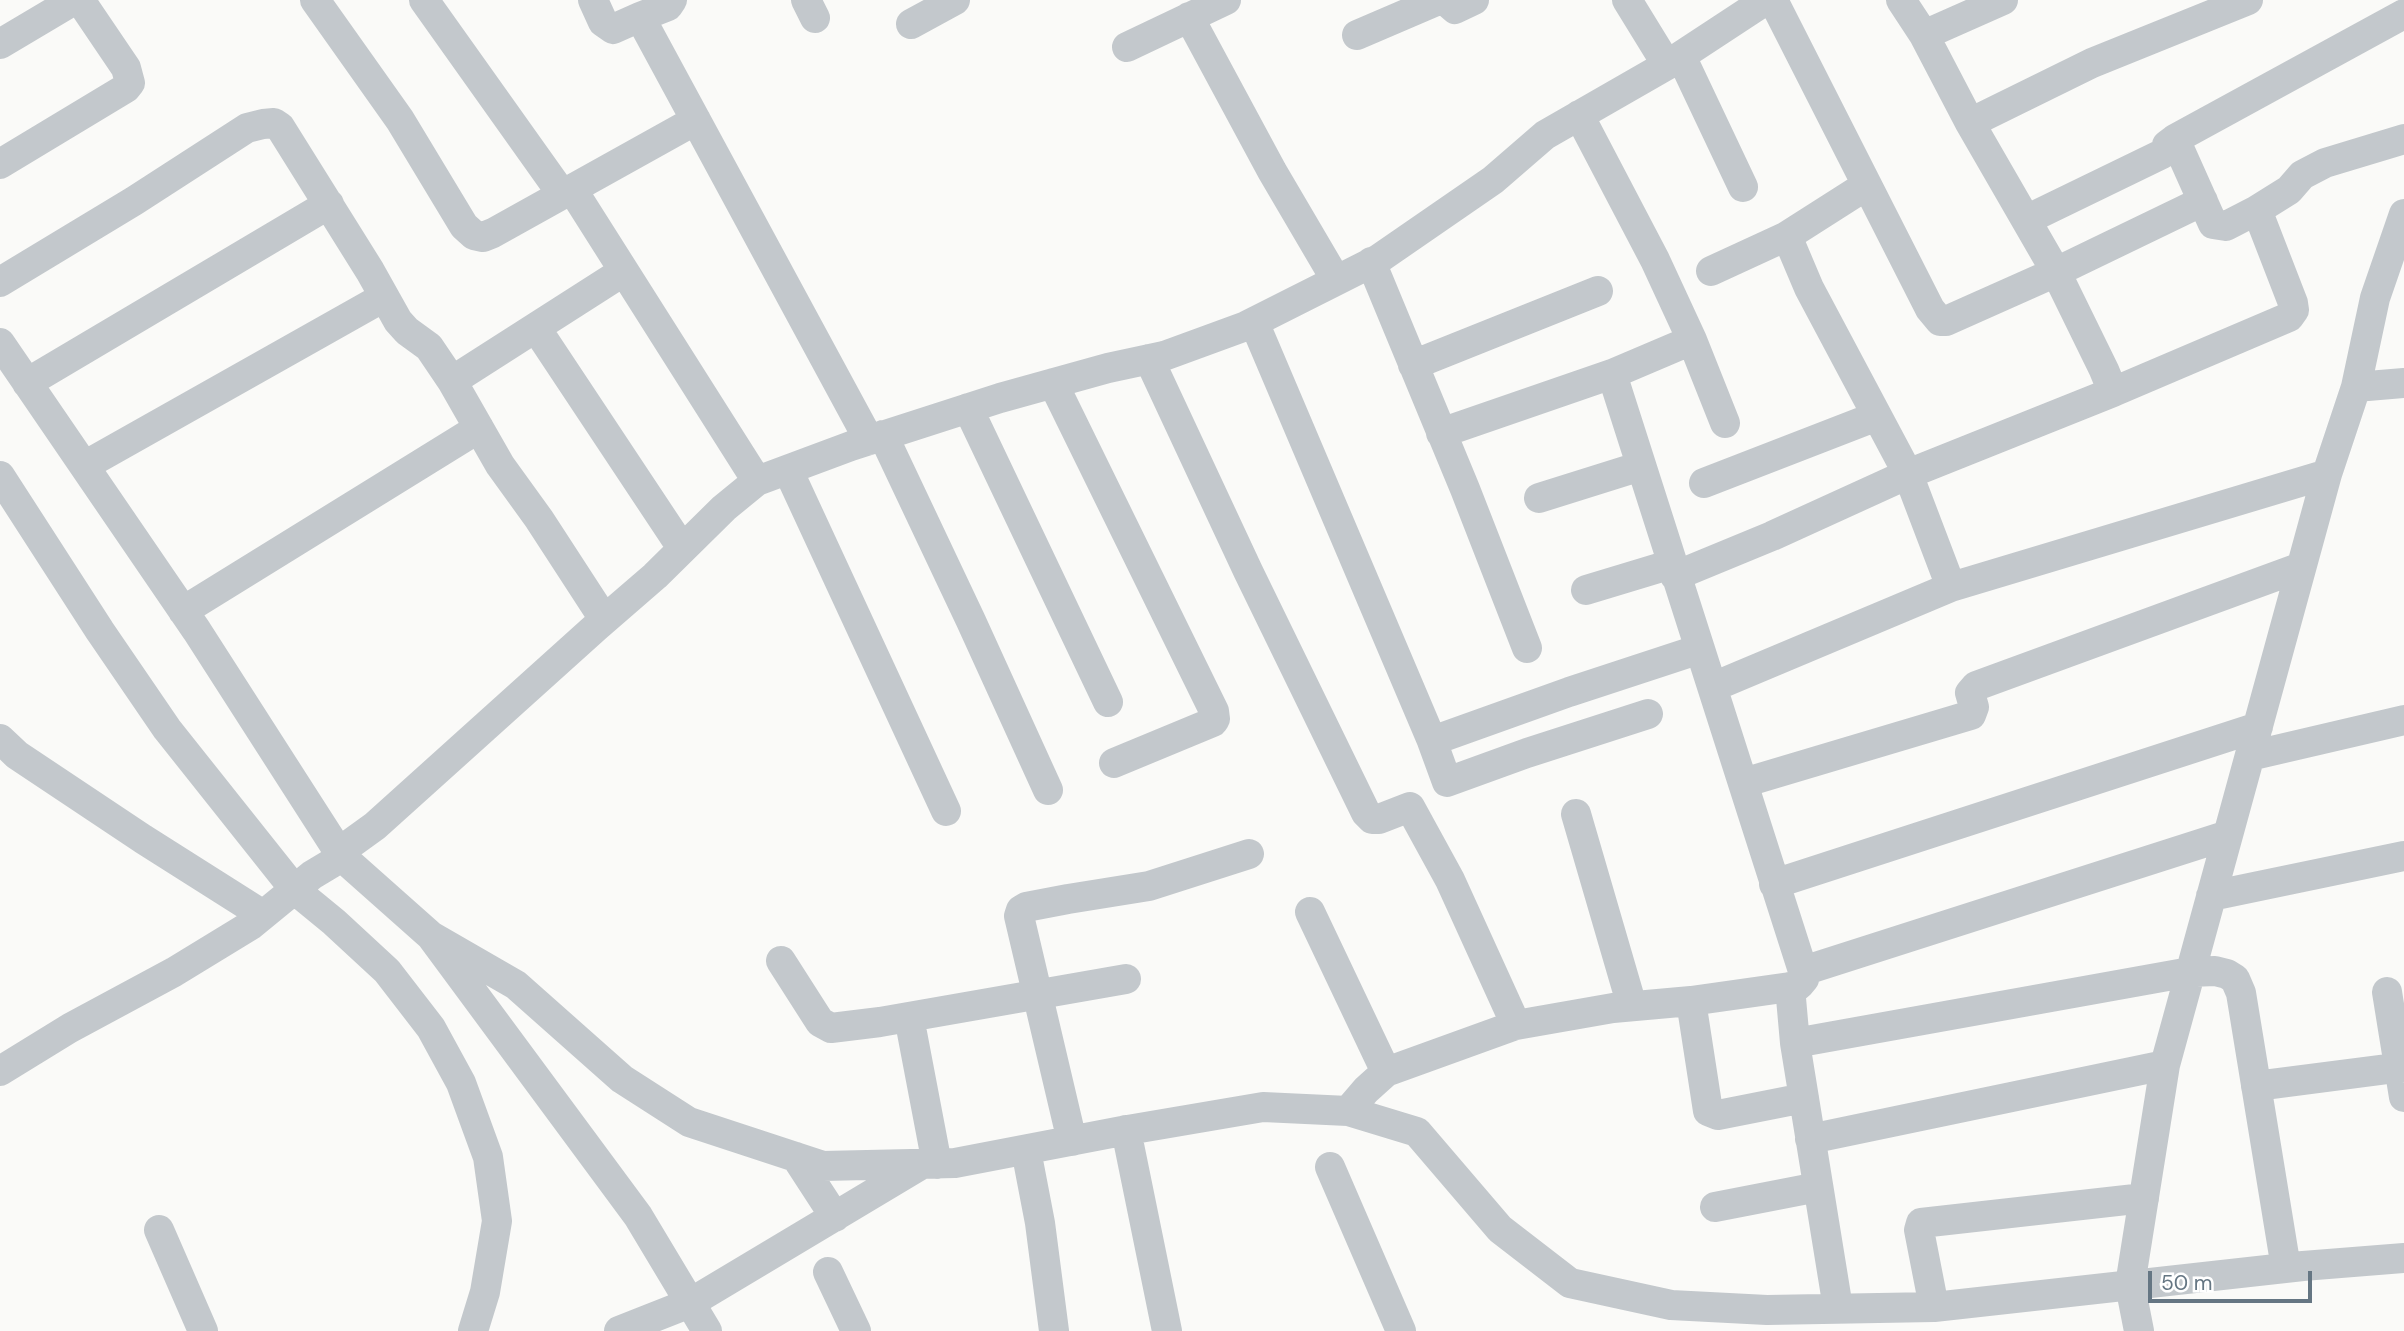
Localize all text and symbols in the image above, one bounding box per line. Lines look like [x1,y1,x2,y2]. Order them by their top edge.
scale bar [2152,1258,2316,1302]
text: 50 m [2161,1269,2212,1297]

